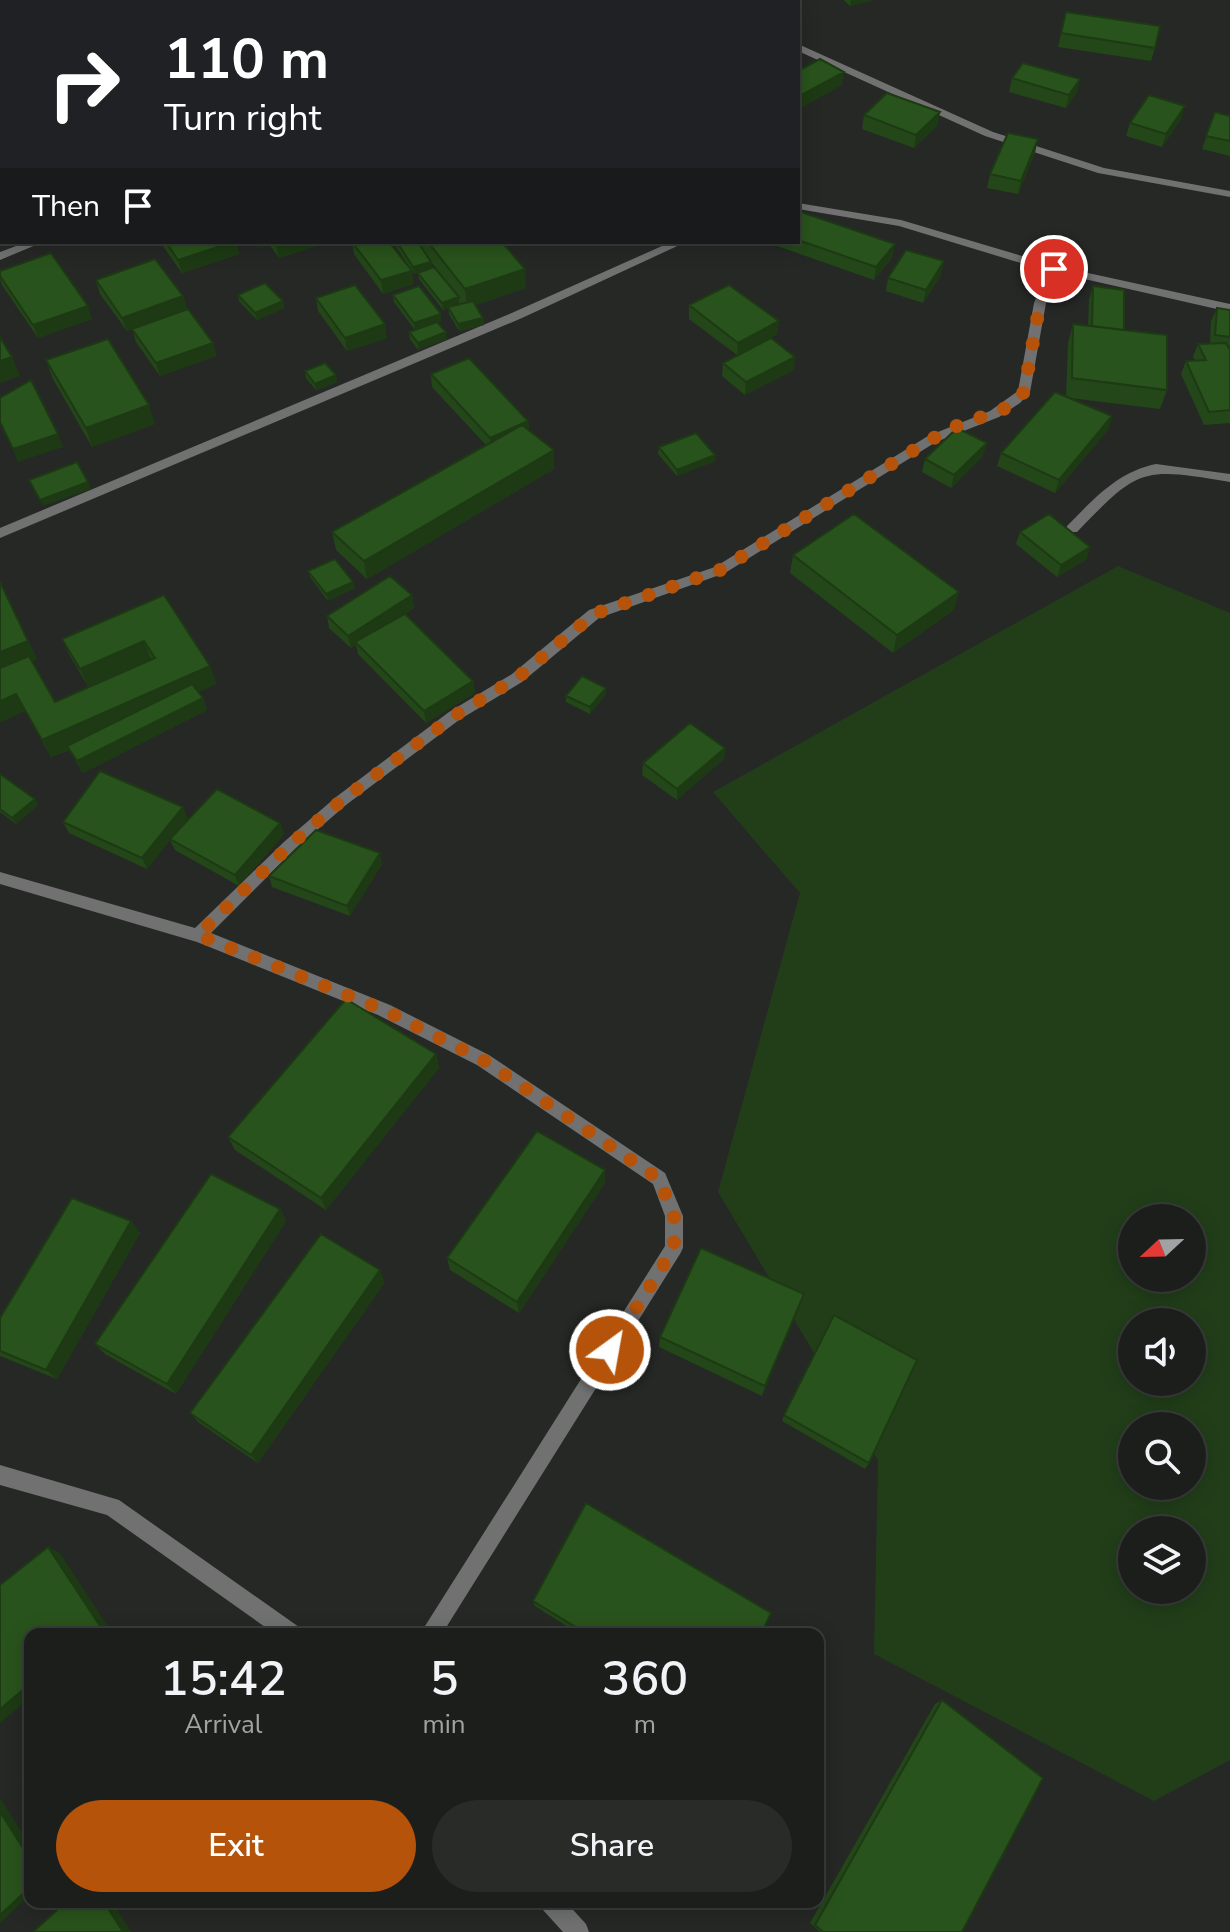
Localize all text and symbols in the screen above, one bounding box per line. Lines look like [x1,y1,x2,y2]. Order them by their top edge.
text: 110 m [164,21,329,98]
icon: right [32,32,136,136]
text: Turn right [164,94,321,143]
icon: arrive [116,184,160,228]
text: Then [32,186,100,227]
pin [1020,235,1088,303]
icon: arrive [1032,247,1076,291]
north arrow [1118,1204,1206,1292]
map controls [1118,1204,1206,1604]
position arrow [568,1308,652,1392]
button: sound [1118,1308,1206,1396]
button: search [1118,1412,1206,1500]
button: layers [1118,1516,1206,1604]
text: 15:42 [160,1646,287,1712]
text: 5 [430,1646,458,1712]
text: 360 [602,1646,688,1712]
text: Arrival [184,1707,262,1742]
text: min [423,1707,466,1742]
text: m [634,1707,656,1742]
button: Exit [56,1800,416,1892]
button: Share [432,1800,792,1892]

